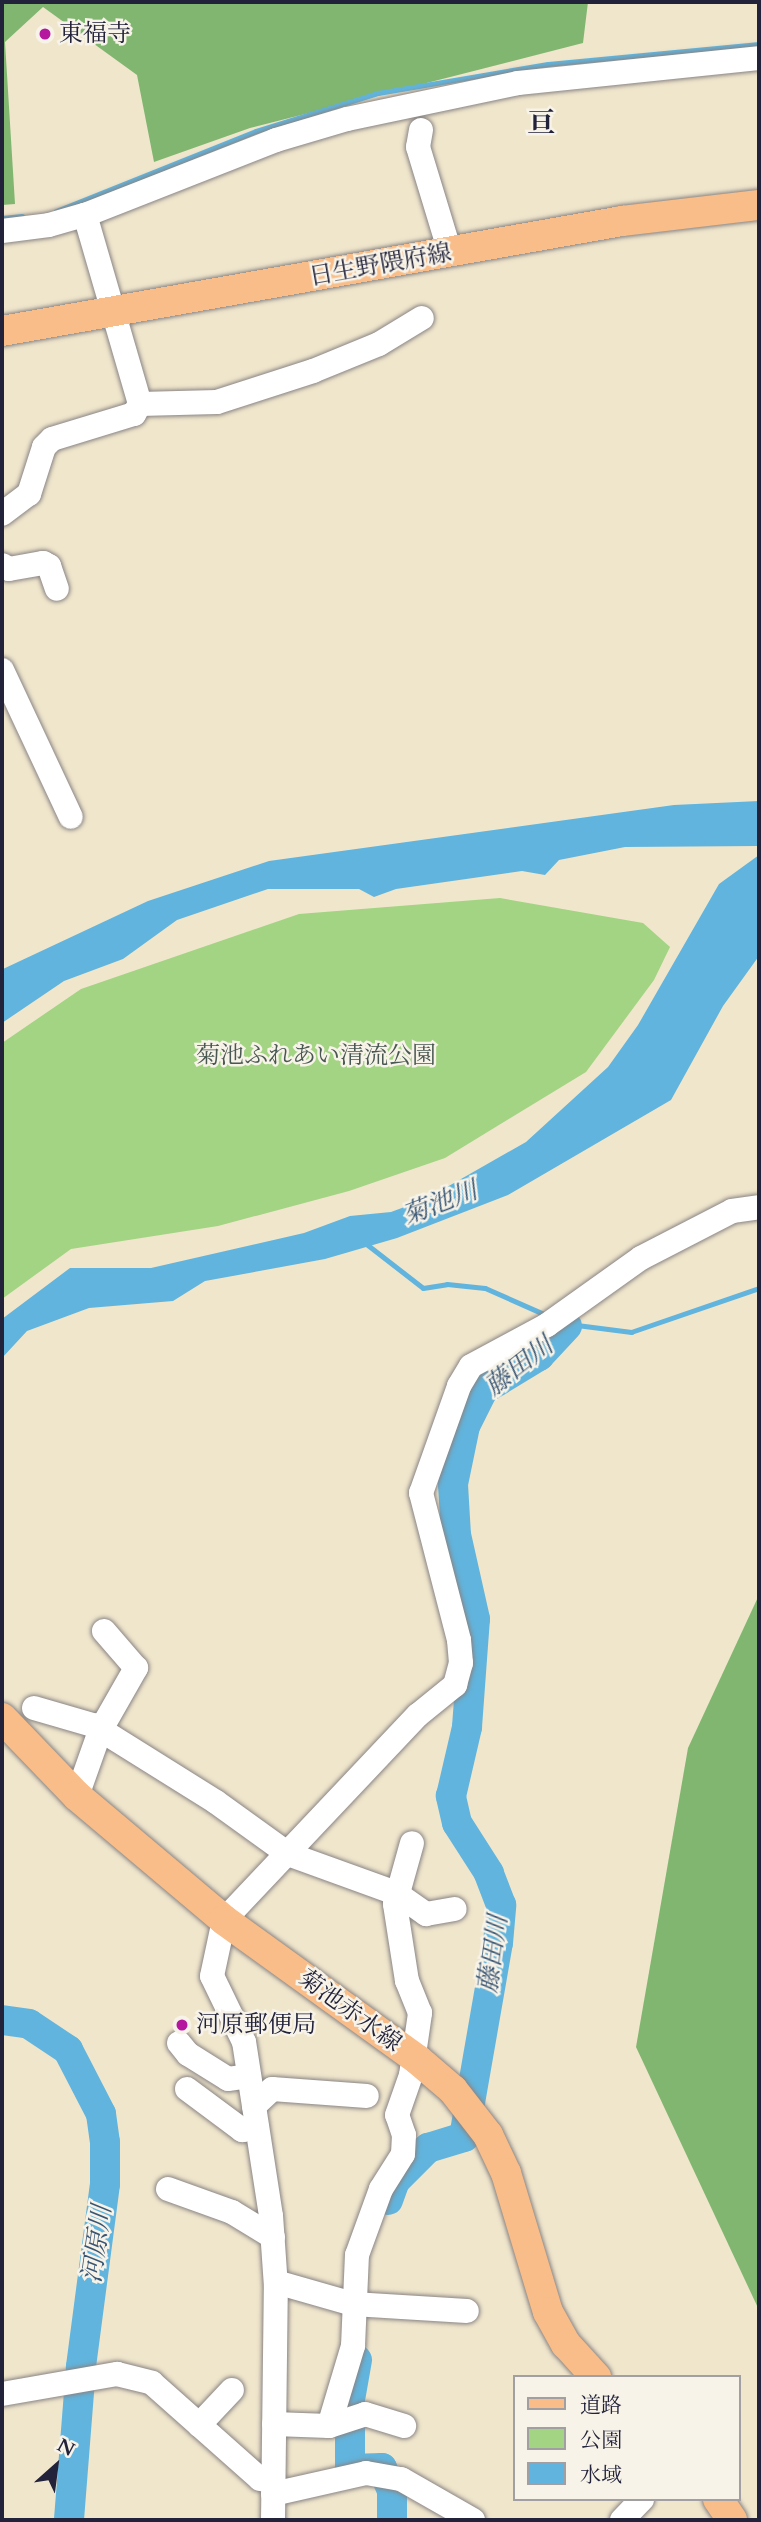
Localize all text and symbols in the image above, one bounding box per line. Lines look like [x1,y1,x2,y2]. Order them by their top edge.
place label: 東福寺 [59,20,131,48]
marker: 東福寺 [37,26,53,42]
district label: 亘 [527,106,555,140]
street label: 日生野隈府線 [307,238,453,292]
park label: 菊池ふれあい清流公園 [196,1042,436,1070]
water label: 菊池川 [398,1174,482,1232]
water label: 藤田川 [479,1330,559,1402]
water label: 藤田川 [472,1913,514,1995]
street label: 菊池赤水線 [293,1964,407,2058]
place label: 河原郵便局 [196,2011,316,2039]
marker: 河原郵便局 [174,2017,190,2033]
water label: 河原川 [76,2203,118,2285]
legend [512,2375,740,2501]
text: 道路 [580,2391,622,2420]
text: 公園 [580,2426,622,2455]
north arrow [21,2431,91,2501]
text: N [52,2432,79,2463]
text: 水域 [580,2461,622,2490]

